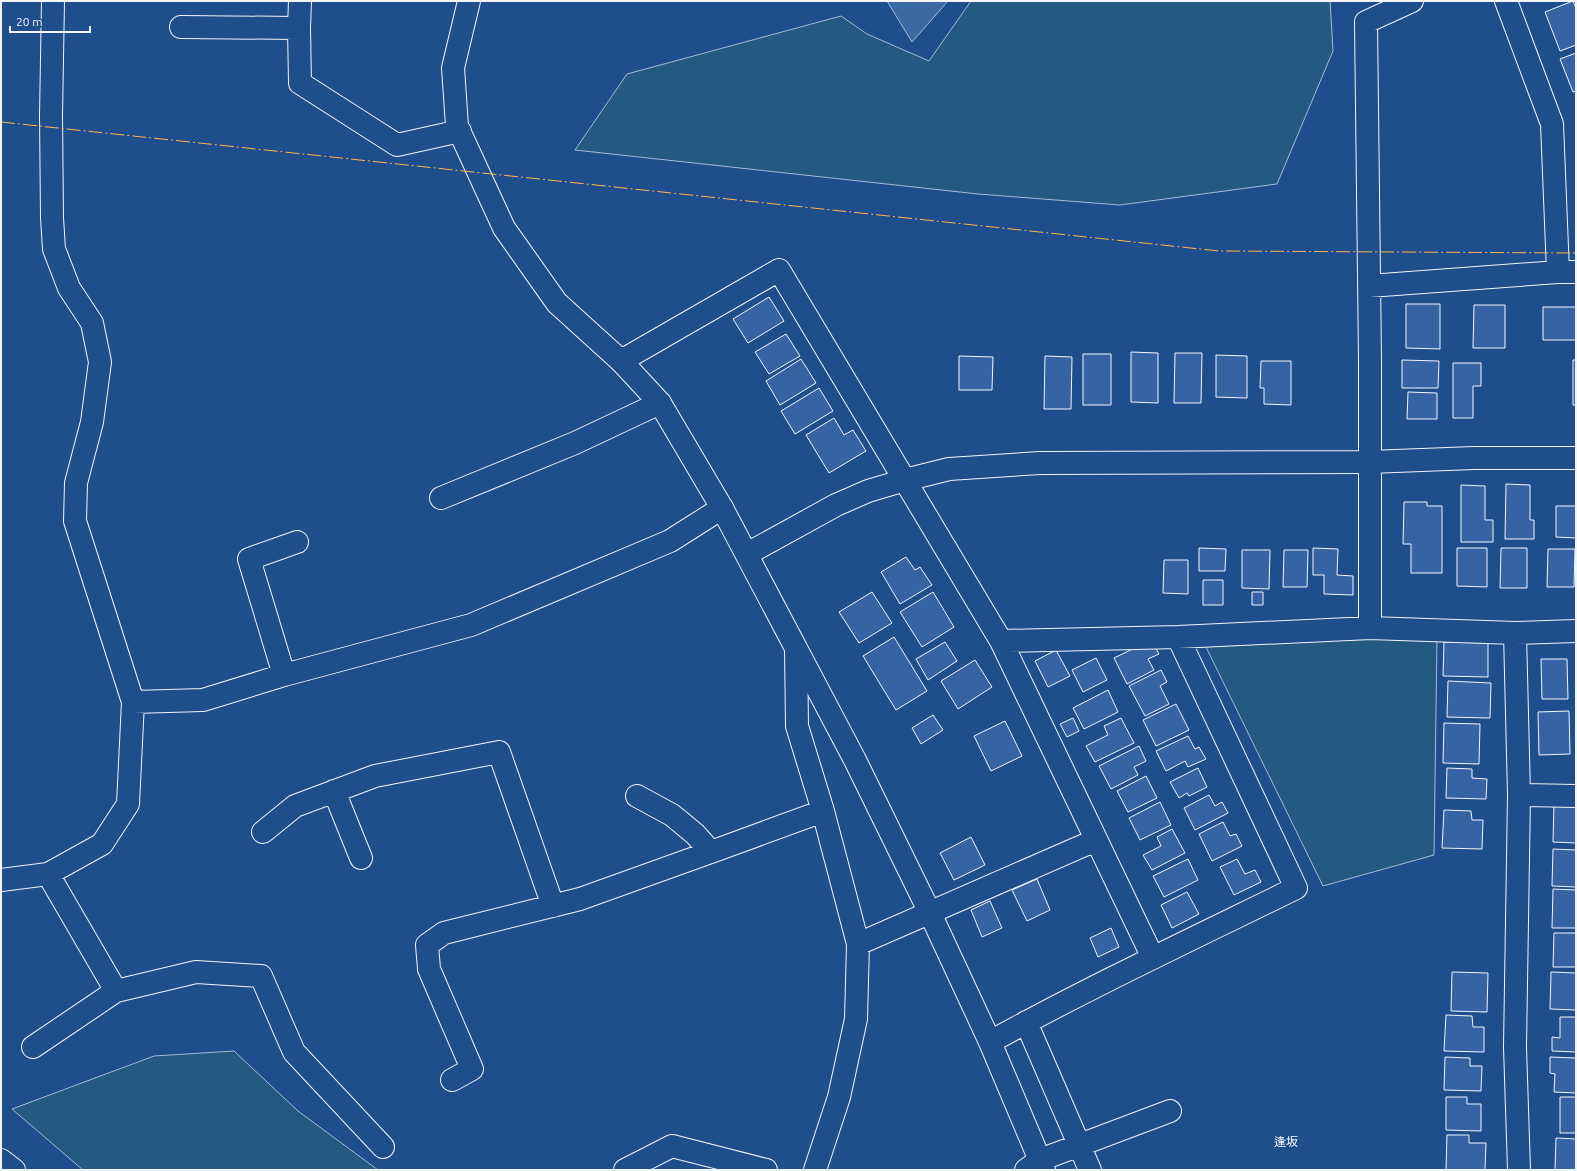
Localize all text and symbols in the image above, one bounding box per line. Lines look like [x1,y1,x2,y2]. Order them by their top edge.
scale bar [10,8,90,34]
text: 20 m [16,15,43,28]
district label: 逢坂 [1274,1135,1298,1148]

